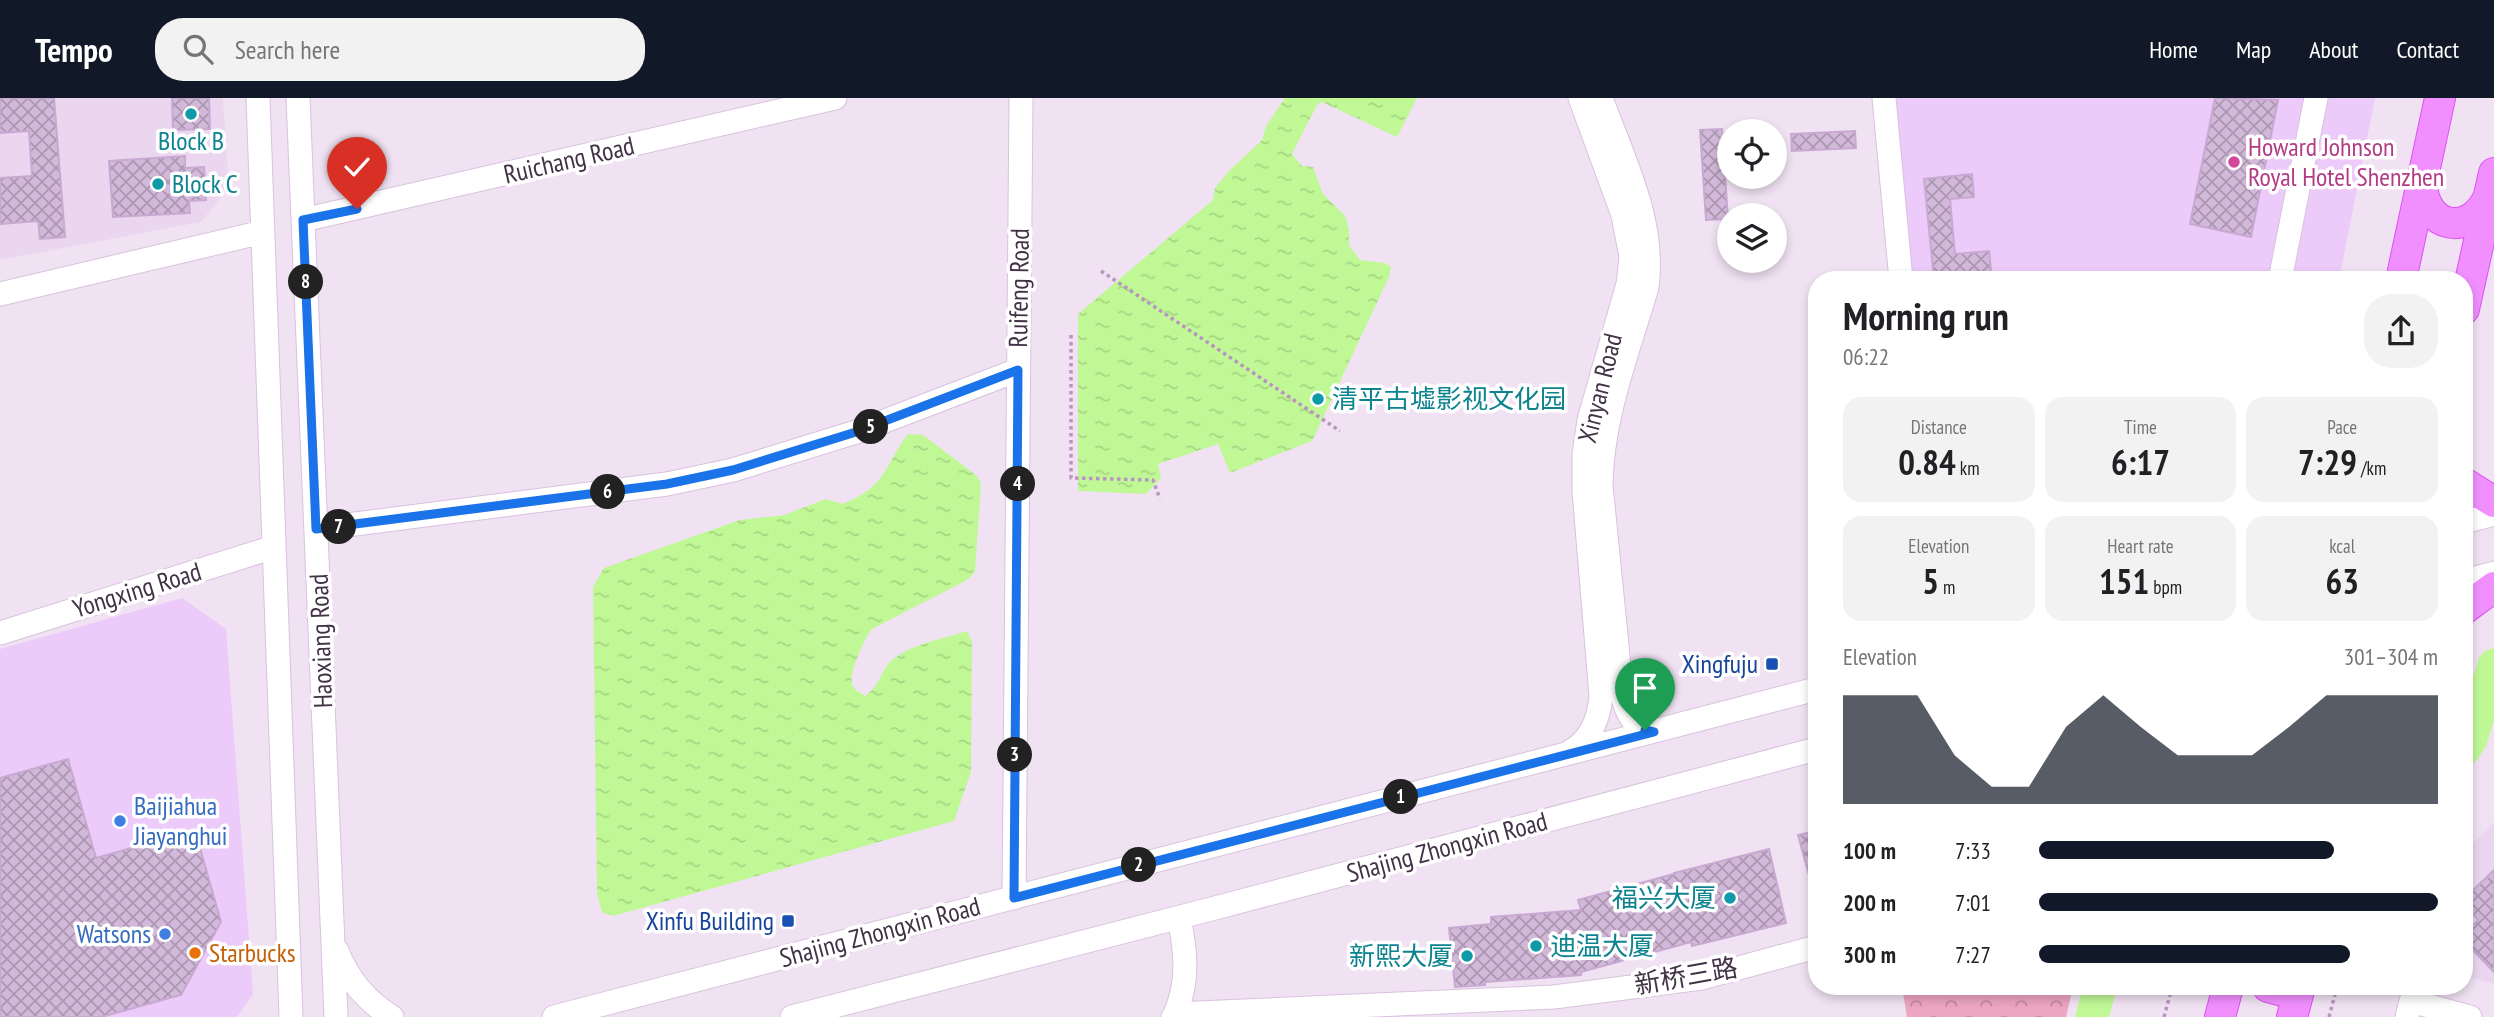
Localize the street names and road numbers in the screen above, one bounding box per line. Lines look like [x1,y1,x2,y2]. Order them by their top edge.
street label: Ruichang Road [500,128,637,191]
street label: Ruifeng Road [1001,228,1036,348]
street label: Xinyan Road [1570,330,1629,446]
street label: Yongxing Road [69,554,205,625]
street label: Haoxiang Road [302,573,339,709]
street label: Shajing Zhongxin Road [1343,804,1551,889]
street label: Shajing Zhongxin Road [776,889,984,974]
street label: 新桥三路 [1632,950,1740,1001]

